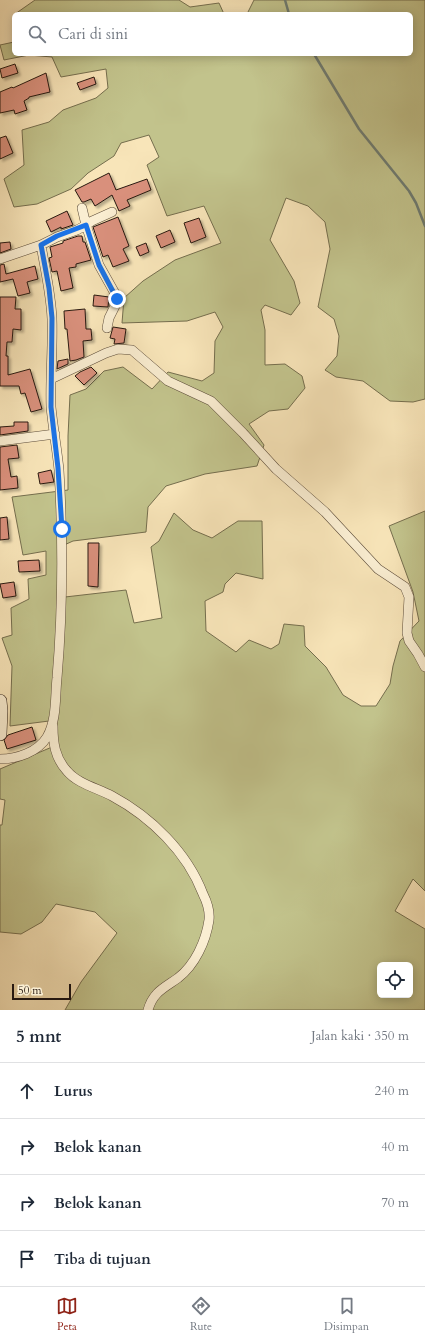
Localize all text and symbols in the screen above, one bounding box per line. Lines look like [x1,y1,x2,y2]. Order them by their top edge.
search box [12,12,413,56]
icon: search [26,23,48,45]
text: Cari di sini [58,24,128,44]
route end [108,290,126,308]
route start [53,520,71,538]
map controls [377,962,413,998]
button: locate [377,962,413,998]
scale bar [12,982,71,1001]
text: 50 m [18,983,42,998]
text: 5 mnt [16,1025,61,1048]
text: Jalan kaki · 350 m [311,1027,409,1045]
icon: ahead [16,1080,38,1102]
text: Lurus [54,1081,93,1101]
text: 240 m [375,1082,409,1100]
icon: right [16,1136,38,1158]
text: Belok kanan [54,1137,142,1157]
text: 40 m [381,1138,409,1156]
icon: right [16,1192,38,1214]
text: Belok kanan [54,1193,142,1213]
text: 70 m [381,1194,409,1212]
icon: arrive [16,1248,38,1270]
text: Tiba di tujuan [54,1249,151,1269]
tab: Peta [56,1295,78,1334]
tab: Rute [190,1295,212,1334]
tab: Disimpan [324,1295,369,1334]

